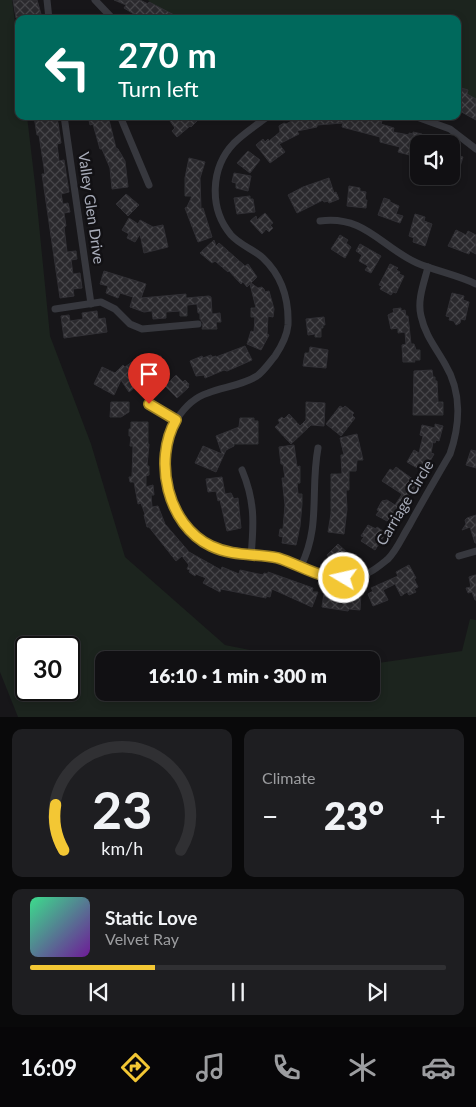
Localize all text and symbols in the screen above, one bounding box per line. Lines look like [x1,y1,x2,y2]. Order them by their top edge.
text: 270 m [118,33,217,75]
icon: left [35,35,100,100]
text: Turn left [118,75,199,102]
map controls [410,135,460,185]
button: sound [410,135,460,185]
street label: Valley Glen Drive [75,151,109,265]
pin [128,353,170,404]
icon: arrive [135,360,163,388]
street label: Carriage Circle [372,457,437,548]
position arrow [317,551,369,603]
speed limit sign: 30 [15,636,80,701]
text: 16:10 · 1 min · 300 m [148,664,327,687]
text: Climate [262,768,315,787]
text: 23 [92,778,152,840]
text: 23° [324,792,384,838]
text: − [262,799,278,833]
text: + [430,799,446,833]
text: km/h [101,837,143,859]
text: Static Love [105,906,197,929]
text: Velvet Ray [105,929,179,948]
icon: previous [85,978,113,1006]
icon: pause [224,978,252,1006]
icon: next [363,978,391,1006]
icon: directions [118,1050,153,1085]
icon: music [193,1050,228,1085]
icon: phone [269,1050,304,1085]
icon: climate [345,1050,380,1085]
icon: car [421,1050,456,1085]
text: 16:09 [20,1054,77,1081]

